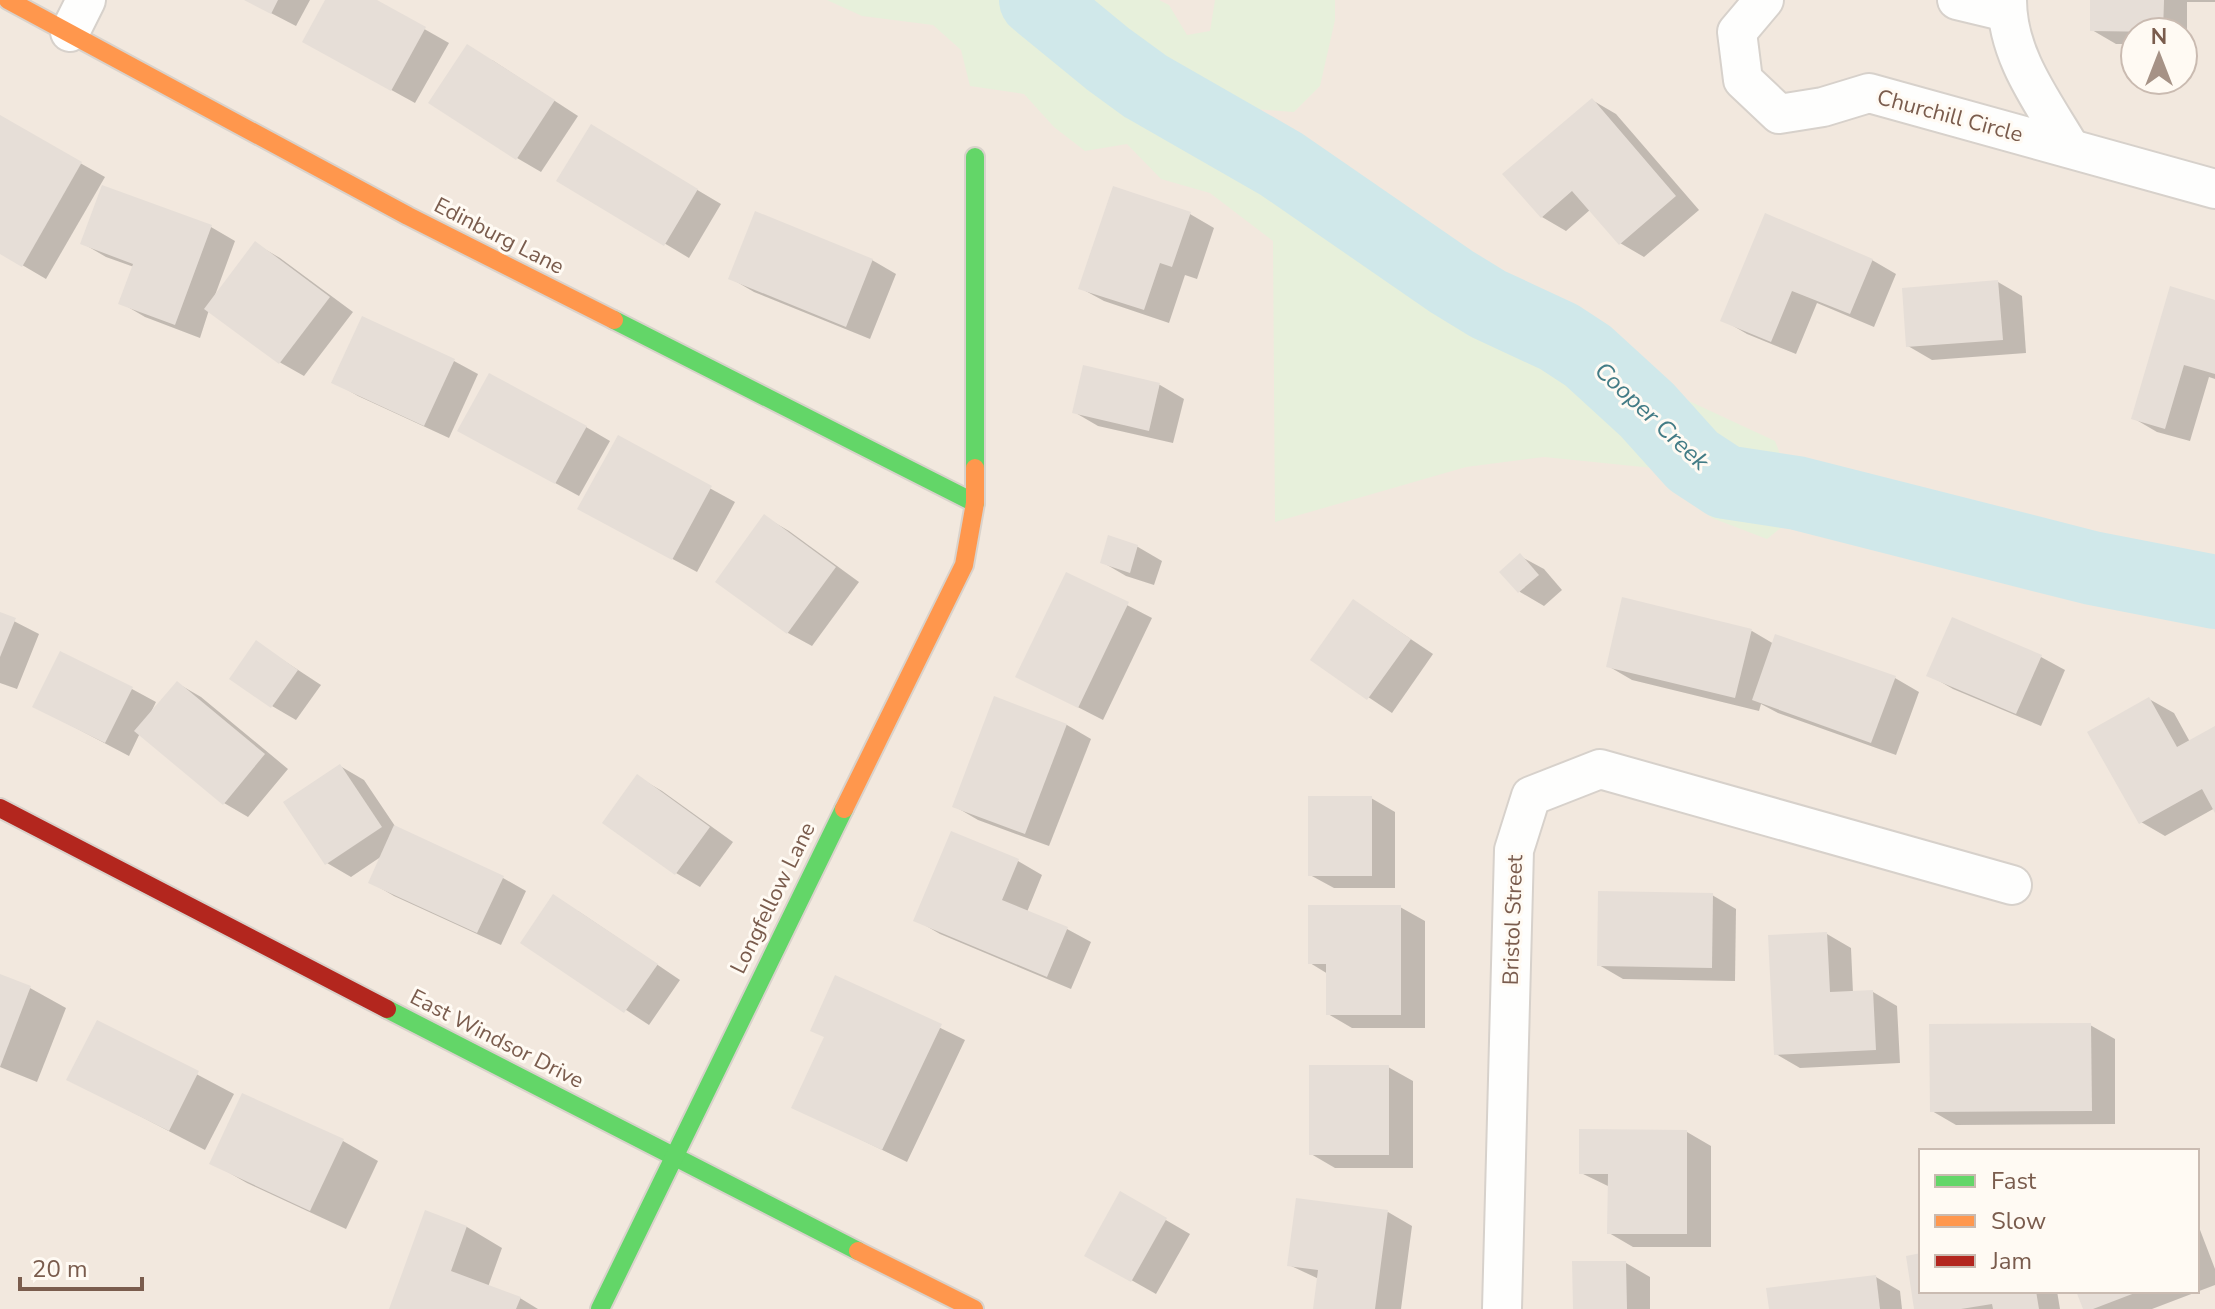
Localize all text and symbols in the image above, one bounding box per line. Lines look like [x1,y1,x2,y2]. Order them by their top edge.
north arrow [2119,16,2199,96]
text: N [2151,22,2167,52]
street label: Churchill Circle [1874,82,2026,150]
street label: Edinburg Lane [429,190,569,282]
water label: Cooper Creek [1588,355,1717,478]
street label: Longfellow Lane [723,817,823,979]
street label: Bristol Street [1496,854,1530,986]
street label: East Windsor Drive [405,982,589,1096]
legend [1919,1149,2199,1293]
text: Fast [1991,1165,2037,1197]
text: Slow [1991,1205,2046,1237]
scale bar [20,1241,142,1291]
text: Jam [1990,1245,2032,1277]
text: 20 m [32,1253,88,1285]

